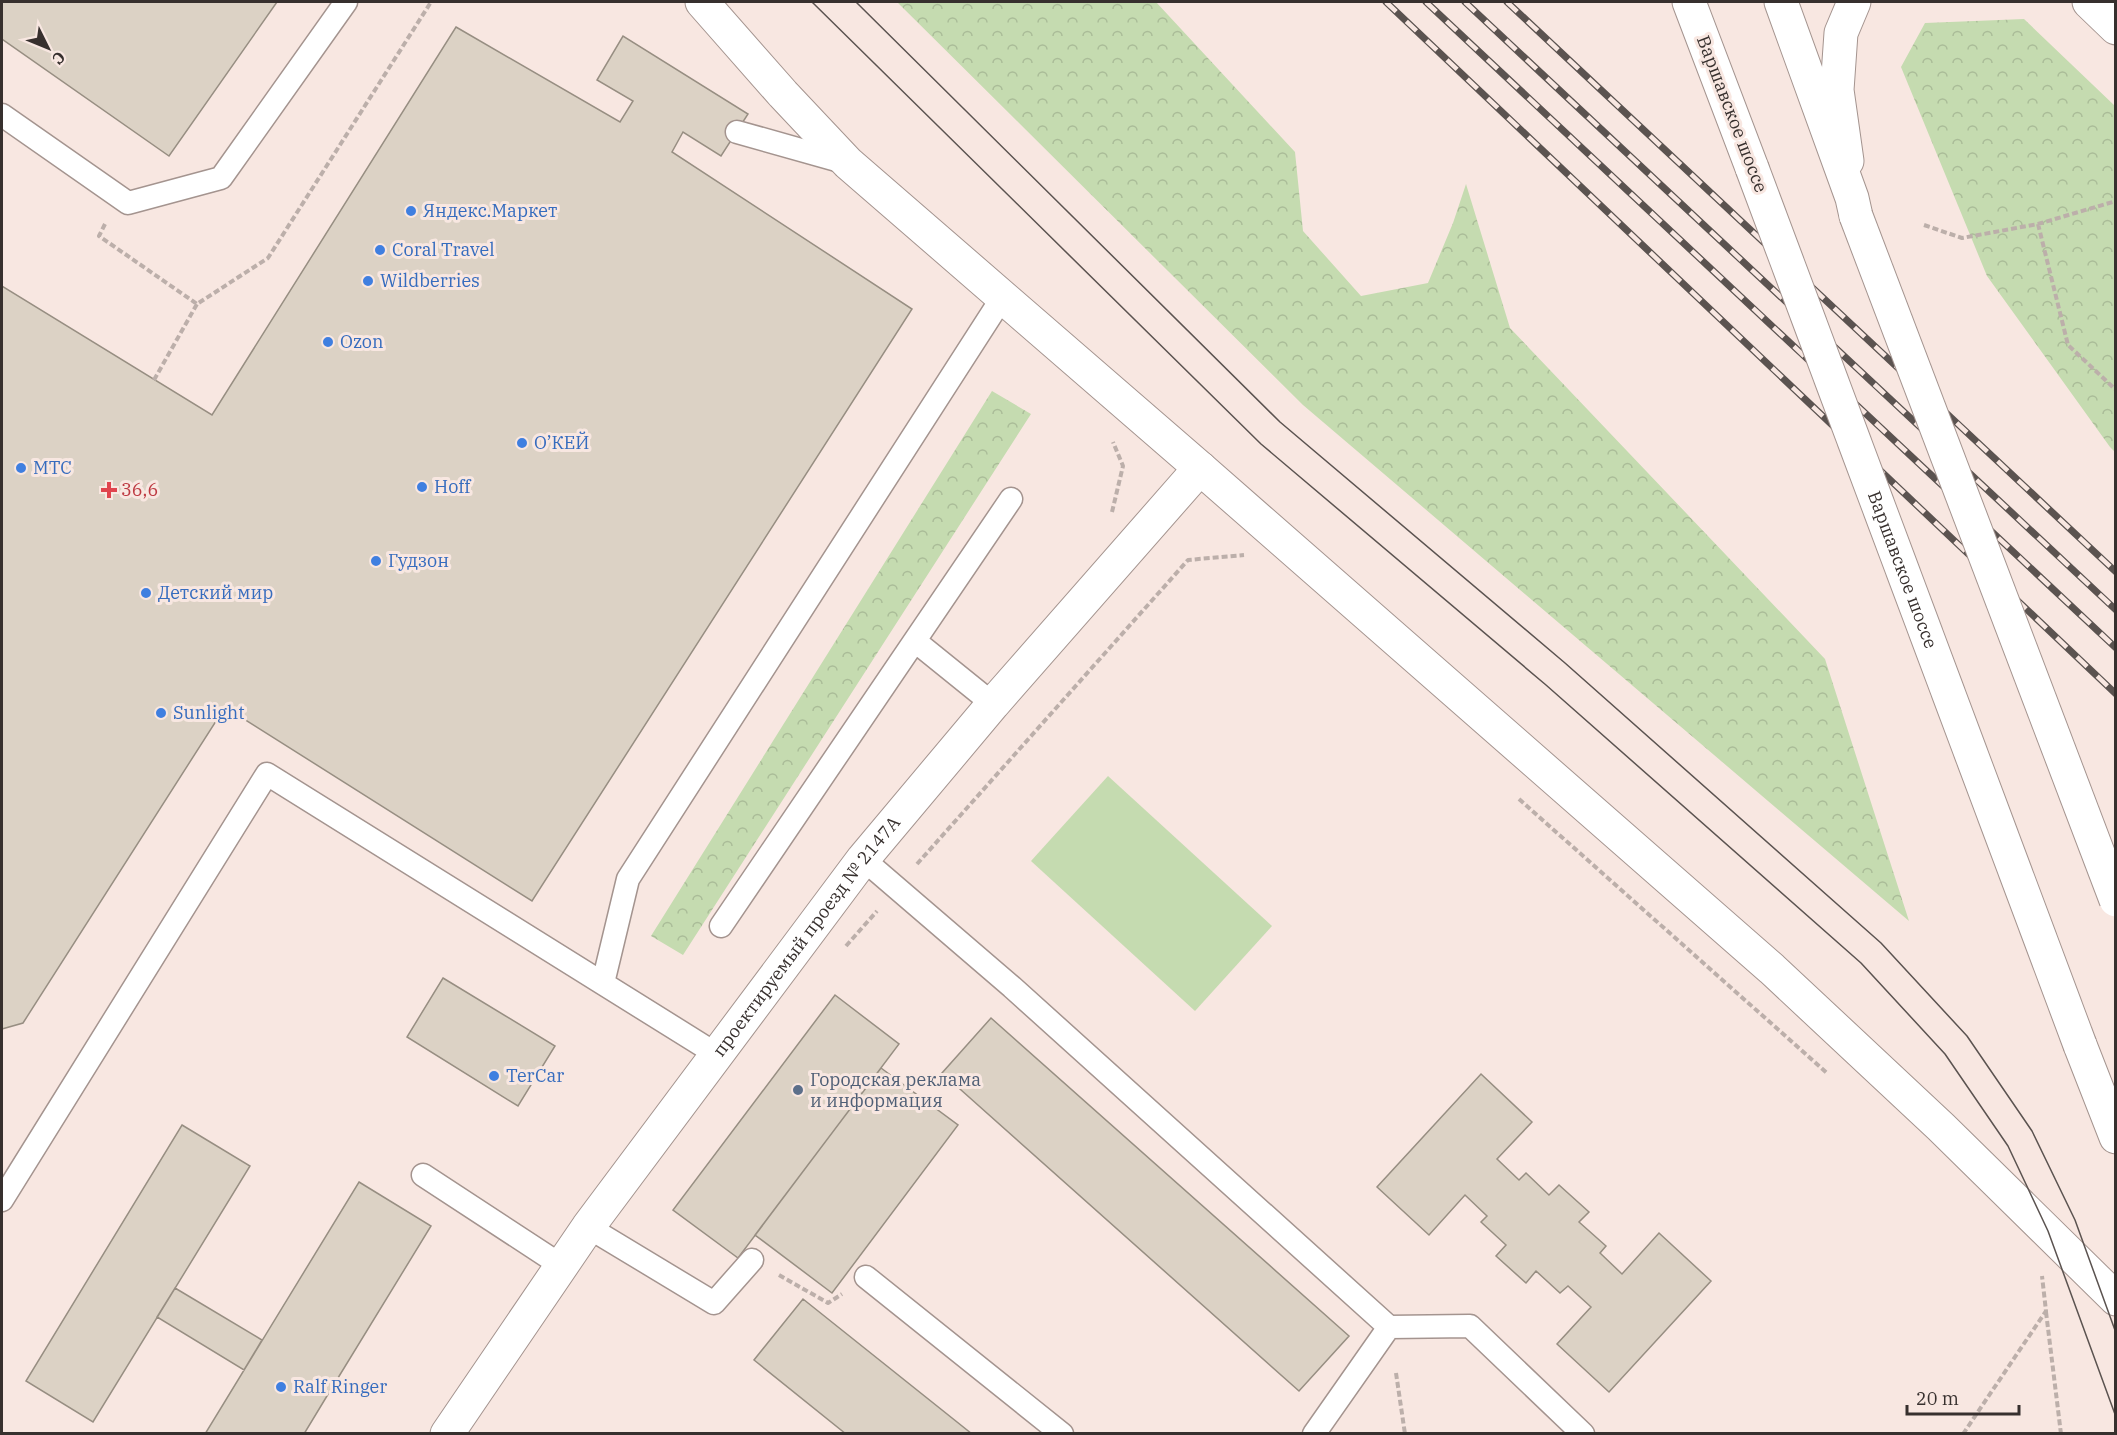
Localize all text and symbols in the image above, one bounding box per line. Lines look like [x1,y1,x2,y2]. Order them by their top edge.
north arrow [18,18,78,78]
street label: Варшавское шоссе [1692,32,1773,196]
text: С [48,48,70,69]
place label: Яндекс.Маркет [423,199,557,222]
marker: Яндекс.Маркет [404,204,418,218]
place label: Coral Travel [392,238,495,261]
marker: Coral Travel [373,243,387,257]
place label: Wildberries [380,269,480,292]
marker: Wildberries [361,274,375,288]
place label: Ozon [340,330,384,353]
marker: Ozon [321,335,335,349]
place label: О’КЕЙ [534,431,590,454]
marker: О’КЕЙ [515,436,529,450]
place label: МТС [33,456,72,479]
marker: МТС [14,461,28,475]
place label: Hoff [434,475,472,498]
place label: 36,6 [121,478,158,501]
marker: Hoff [415,480,429,494]
marker: 36,6 [102,483,116,497]
street label: Варшавское шоссе [1863,488,1943,652]
place label: Гудзон [388,549,449,572]
marker: Гудзон [369,554,383,568]
place label: Детский мир [158,581,273,604]
marker: Детский мир [139,586,153,600]
place label: Sunlight [173,701,245,724]
marker: Sunlight [154,706,168,720]
street label: проектируемый проезд № 2147А [707,811,905,1061]
place label: TerCar [506,1064,564,1087]
place label: Городская реклама и информация [810,1068,981,1112]
marker: TerCar [487,1069,501,1083]
marker: Городская реклама и информация [791,1083,805,1097]
place label: Ralf Ringer [293,1375,387,1398]
scale bar [1907,1378,2020,1416]
marker: Ralf Ringer [274,1380,288,1394]
text: 20 m [1916,1387,1959,1410]

